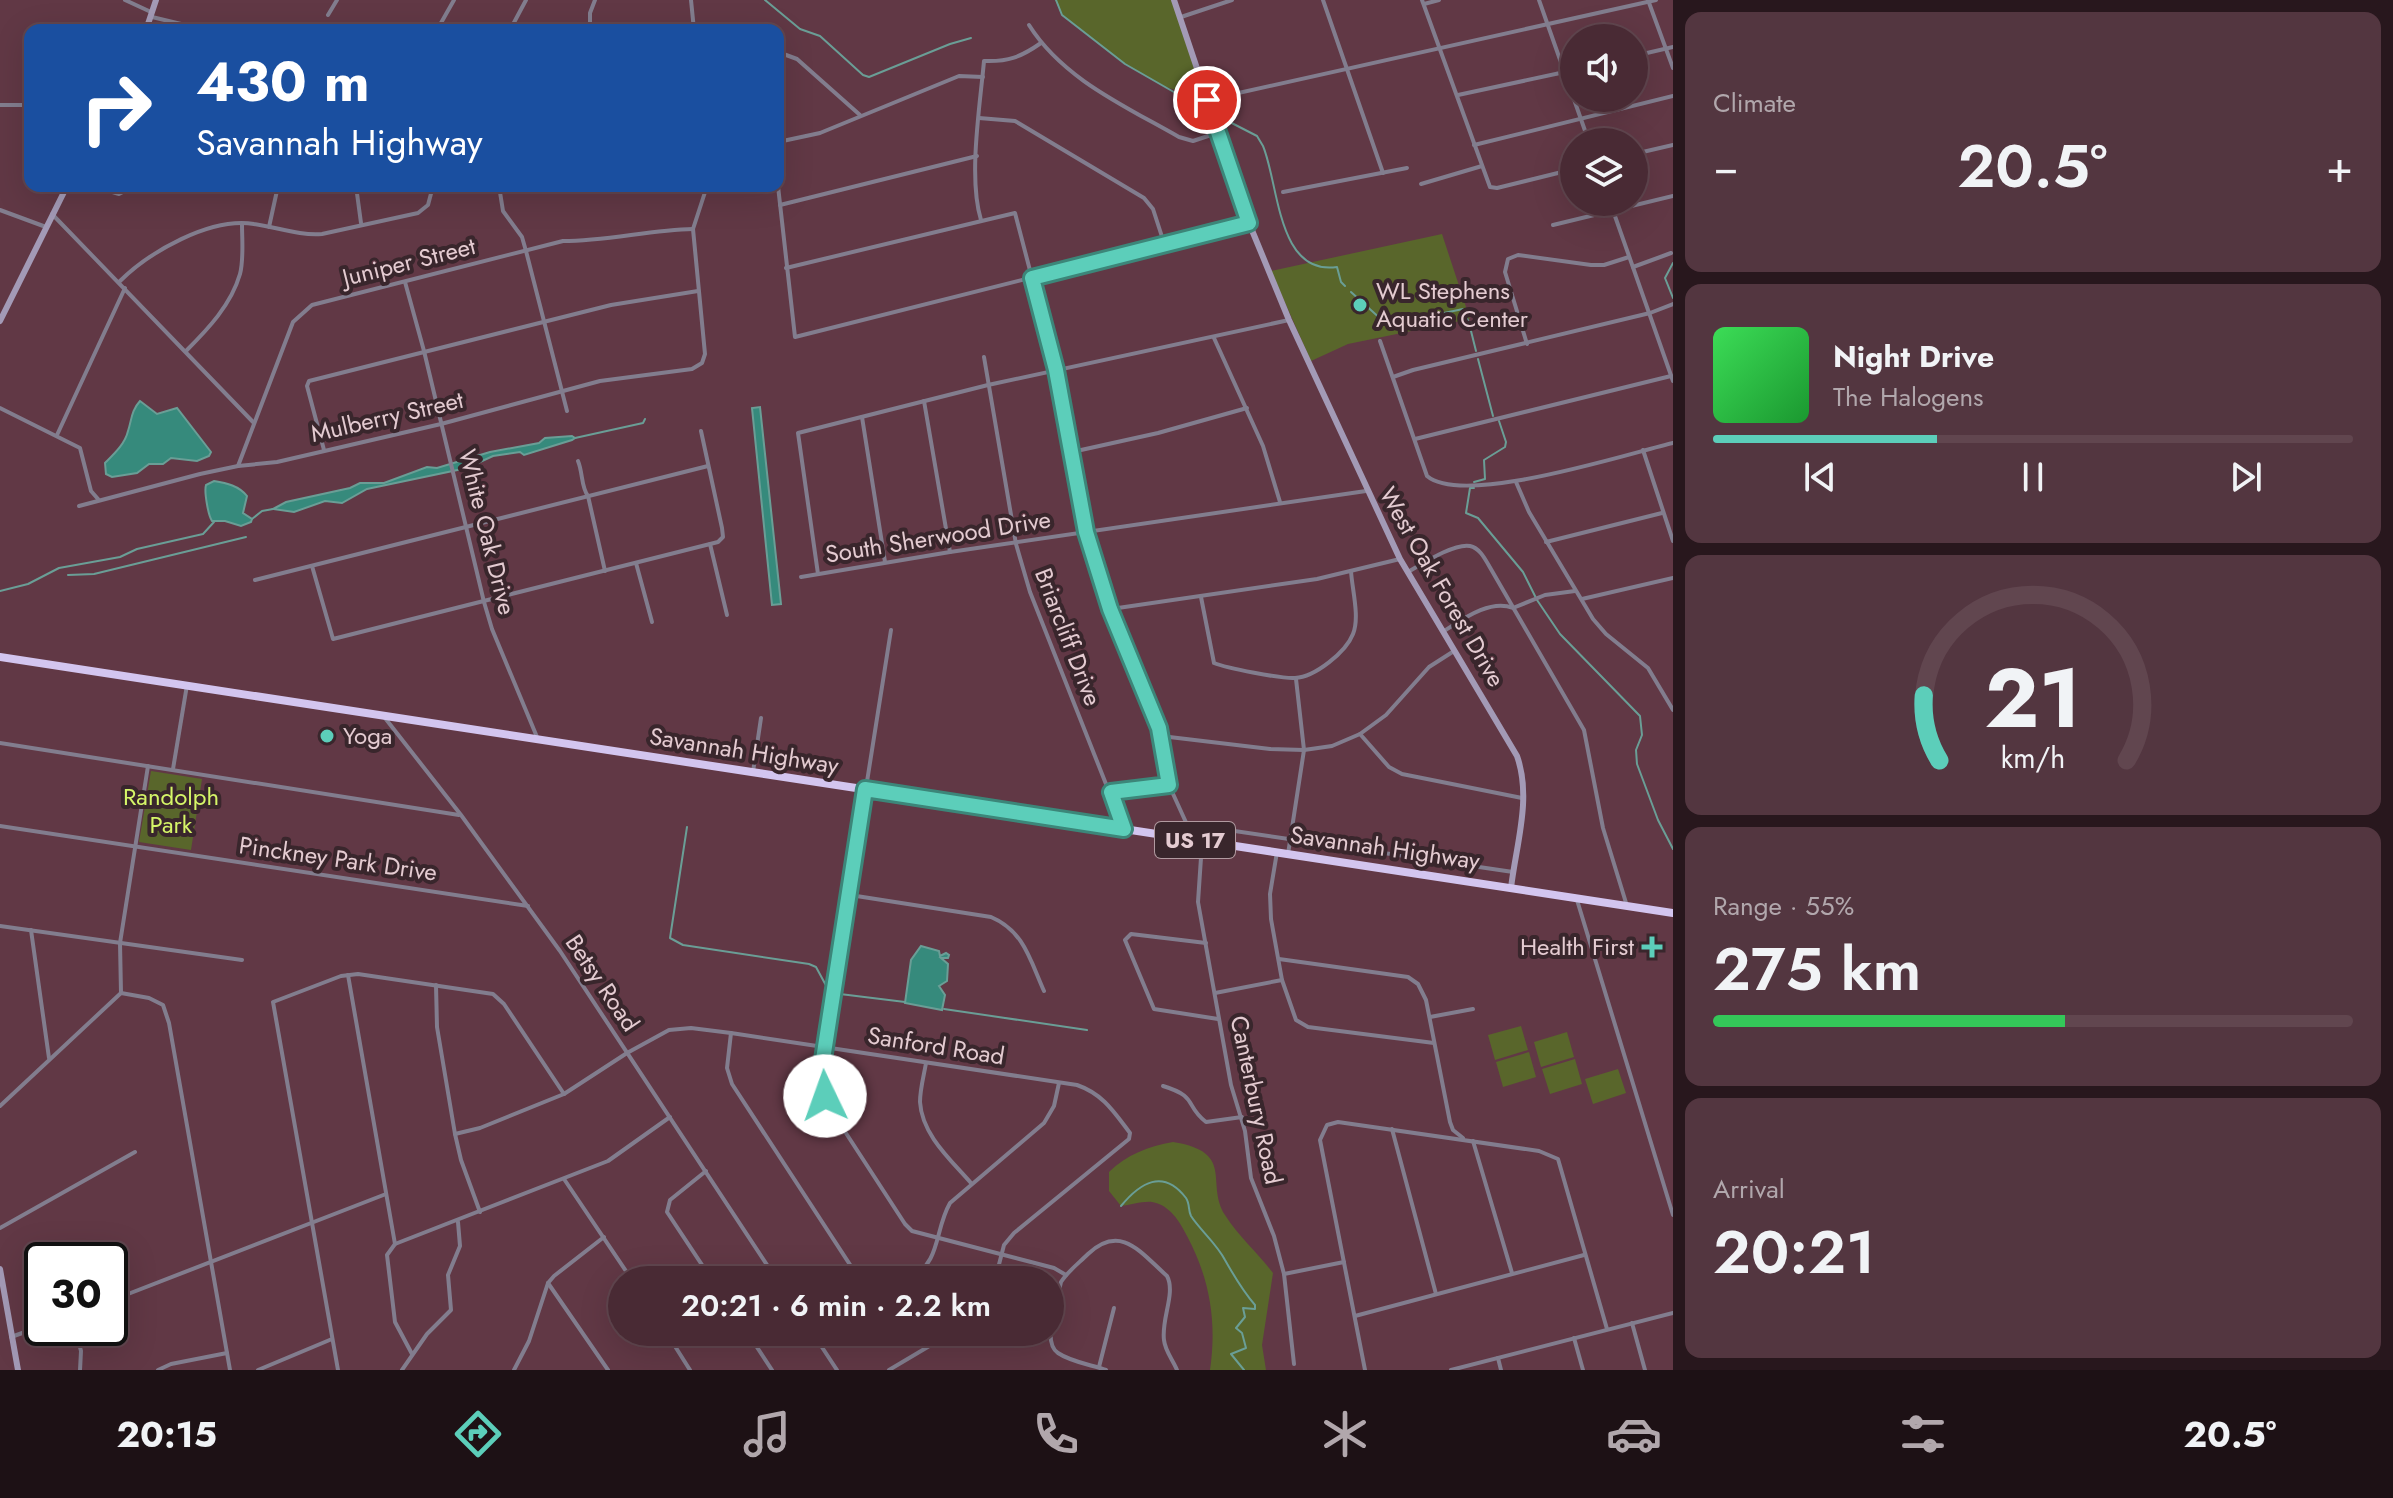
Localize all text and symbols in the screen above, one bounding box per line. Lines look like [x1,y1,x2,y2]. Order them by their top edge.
map controls [1560,24,1648,216]
button: sound [1560,24,1648,112]
text: 430 m [196,41,370,122]
icon: right [64,56,168,160]
pin [1173,66,1241,134]
icon: arrive [1185,78,1229,122]
text: Climate [1713,84,1796,122]
text: Savannah Highway [196,116,483,168]
text: 20.5° [1958,123,2107,210]
button: layers [1560,128,1648,216]
text: − [1713,135,1739,199]
text: + [2326,135,2353,199]
street label: Juniper Street [336,228,479,296]
place label: WL Stephens Aquatic Center [1376,273,1529,336]
marker: WL Stephens Aquatic Center [1351,296,1369,314]
text: Night Drive [1833,335,1994,378]
text: The Halogens [1833,378,1984,416]
street label: Mulberry Street [307,382,467,451]
street label: White Oak Drive [450,445,525,618]
icon: previous [1798,455,1842,499]
icon: pause [2011,455,2055,499]
icon: next [2224,455,2268,499]
street label: West Oak Forest Drive [1371,480,1514,693]
street label: South Sherwood Drive [823,501,1053,572]
street label: Briarcliff Drive [1026,563,1111,711]
text: 21 [1985,638,2081,758]
place label: Yoga [343,718,392,753]
street label: Savannah Highway [647,718,842,783]
marker: Yoga [318,727,336,745]
text: km/h [2001,737,2065,779]
park label: Randolph Park [123,779,219,842]
street label: Savannah Highway [1288,817,1483,878]
road number: US 17 [1155,822,1235,858]
street label: Pinckney Park Drive [237,827,439,890]
text: Range · 55% [1713,887,1854,925]
text: 275 km [1713,926,1921,1013]
street label: Betsy Road [557,927,648,1038]
place label: Health First [1520,929,1634,964]
marker: Health First [1641,936,1663,958]
street label: Canterbury Road [1222,1012,1291,1188]
street label: Sanford Road [865,1017,1007,1074]
position arrow [783,1054,867,1138]
text: Arrival [1713,1170,1785,1208]
text: 20:21 [1713,1209,1875,1296]
speed limit sign: 30 [24,1242,128,1346]
text: 20:21 · 6 min · 2.2 km [681,1284,991,1327]
icon: directions [450,1406,506,1462]
icon: music [739,1406,795,1462]
icon: phone [1028,1406,1084,1462]
icon: climate [1317,1406,1373,1462]
icon: car [1606,1406,1662,1462]
icon: filters [1895,1406,1951,1462]
text: 20:15 [116,1408,217,1460]
text: 20.5° [2184,1408,2276,1460]

